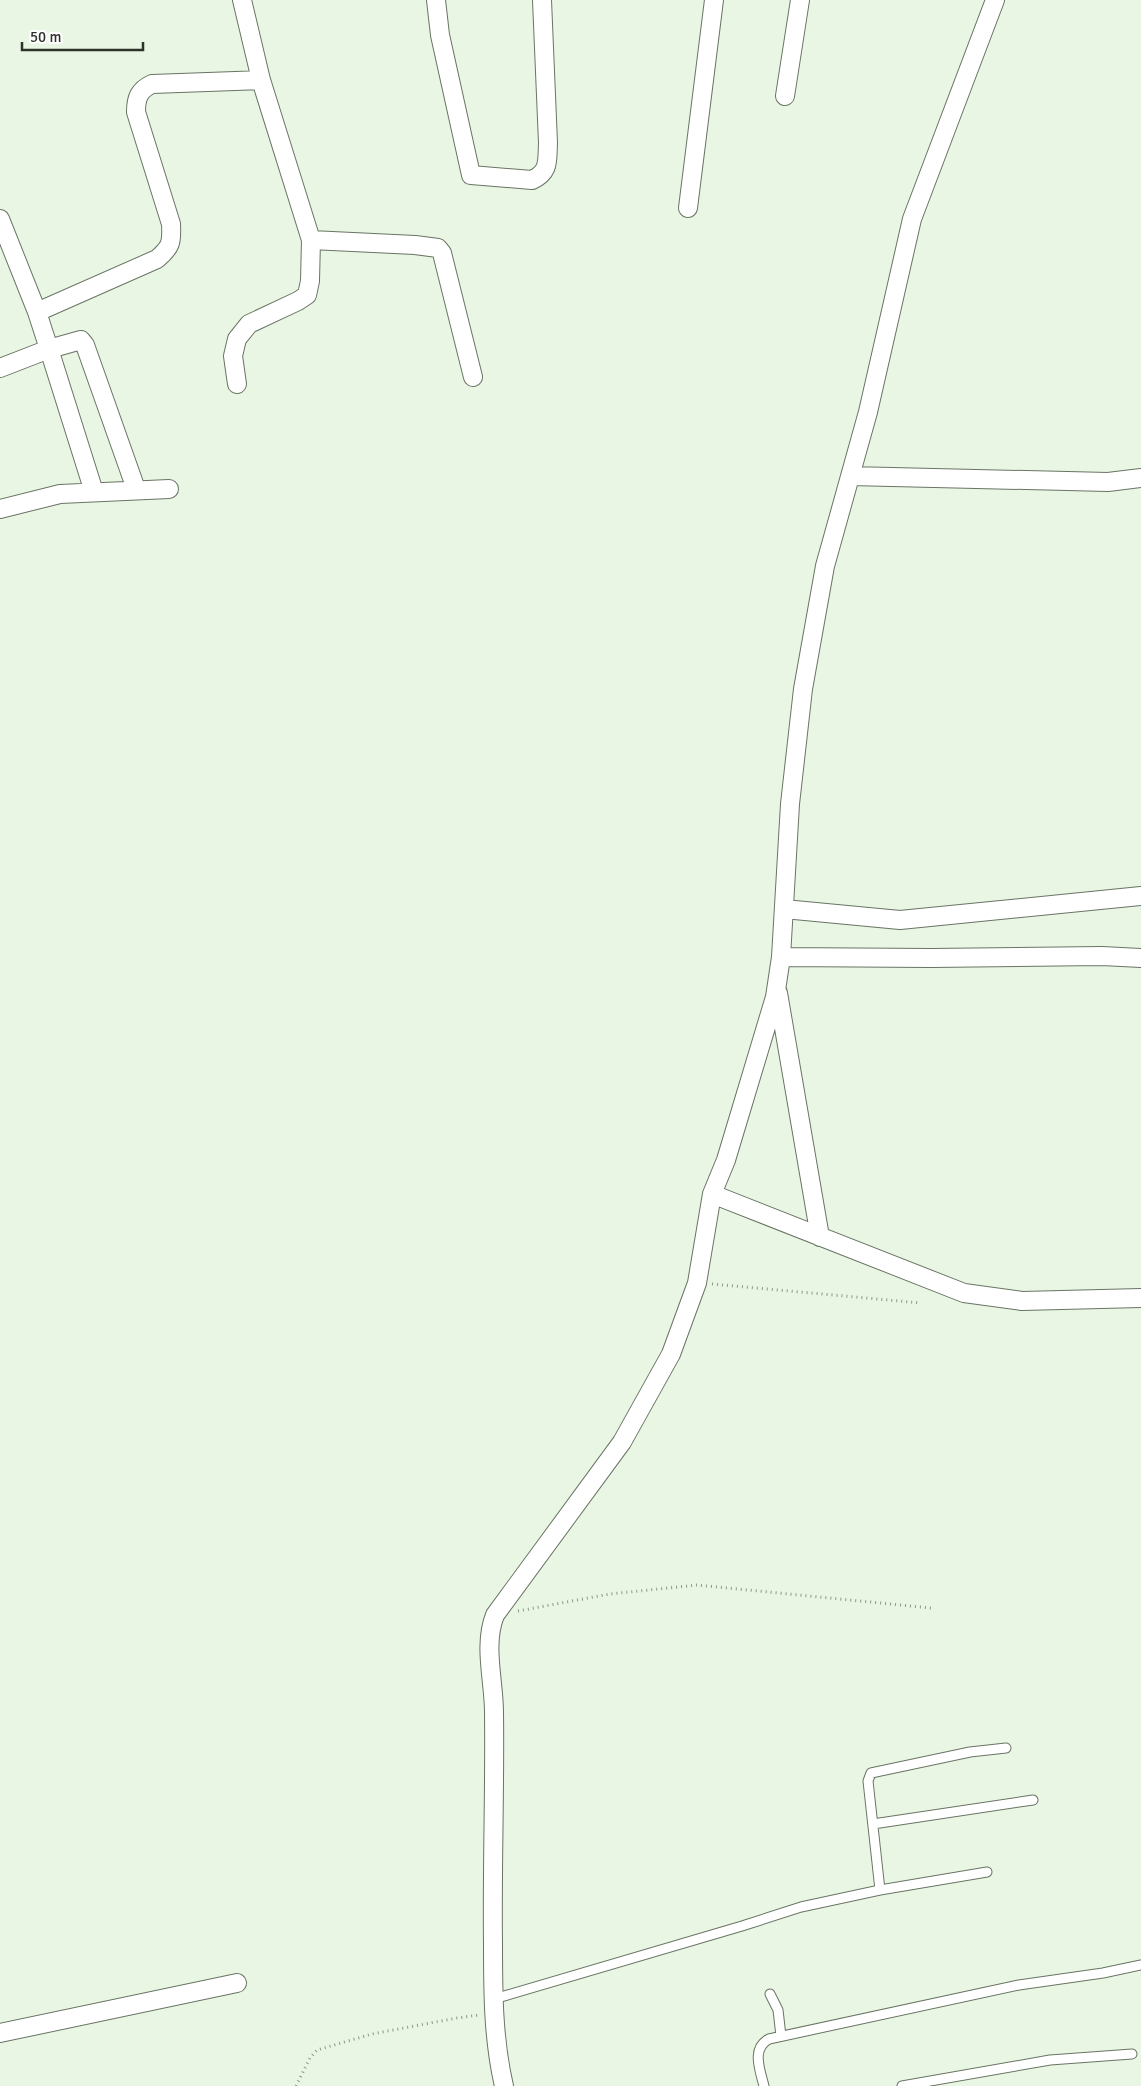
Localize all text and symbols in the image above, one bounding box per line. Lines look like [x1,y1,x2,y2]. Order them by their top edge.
scale bar [22,20,144,52]
text: 50 m [30,28,61,46]

